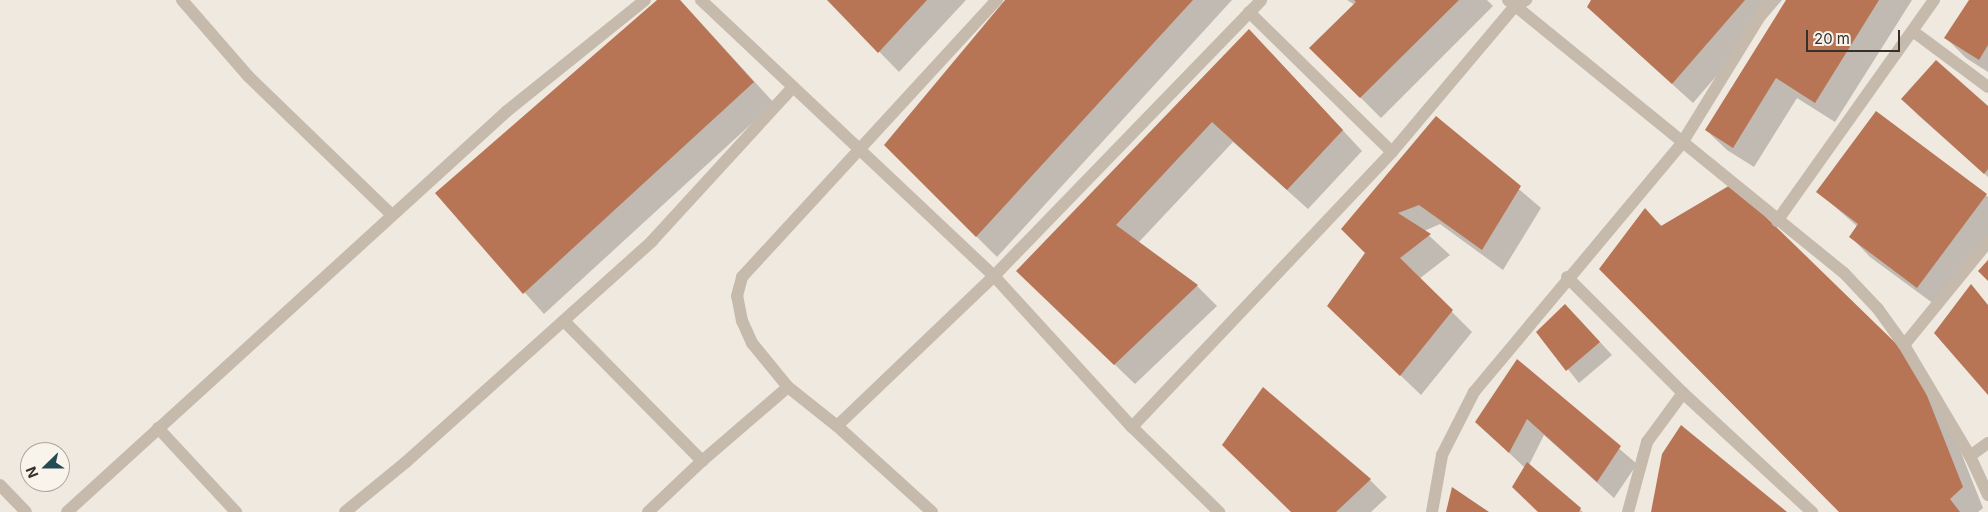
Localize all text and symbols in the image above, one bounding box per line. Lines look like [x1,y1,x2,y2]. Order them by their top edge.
scale bar [1808,20,1902,52]
text: 20 m [1814,29,1850,48]
north arrow [20,442,70,492]
text: N [22,464,41,481]

